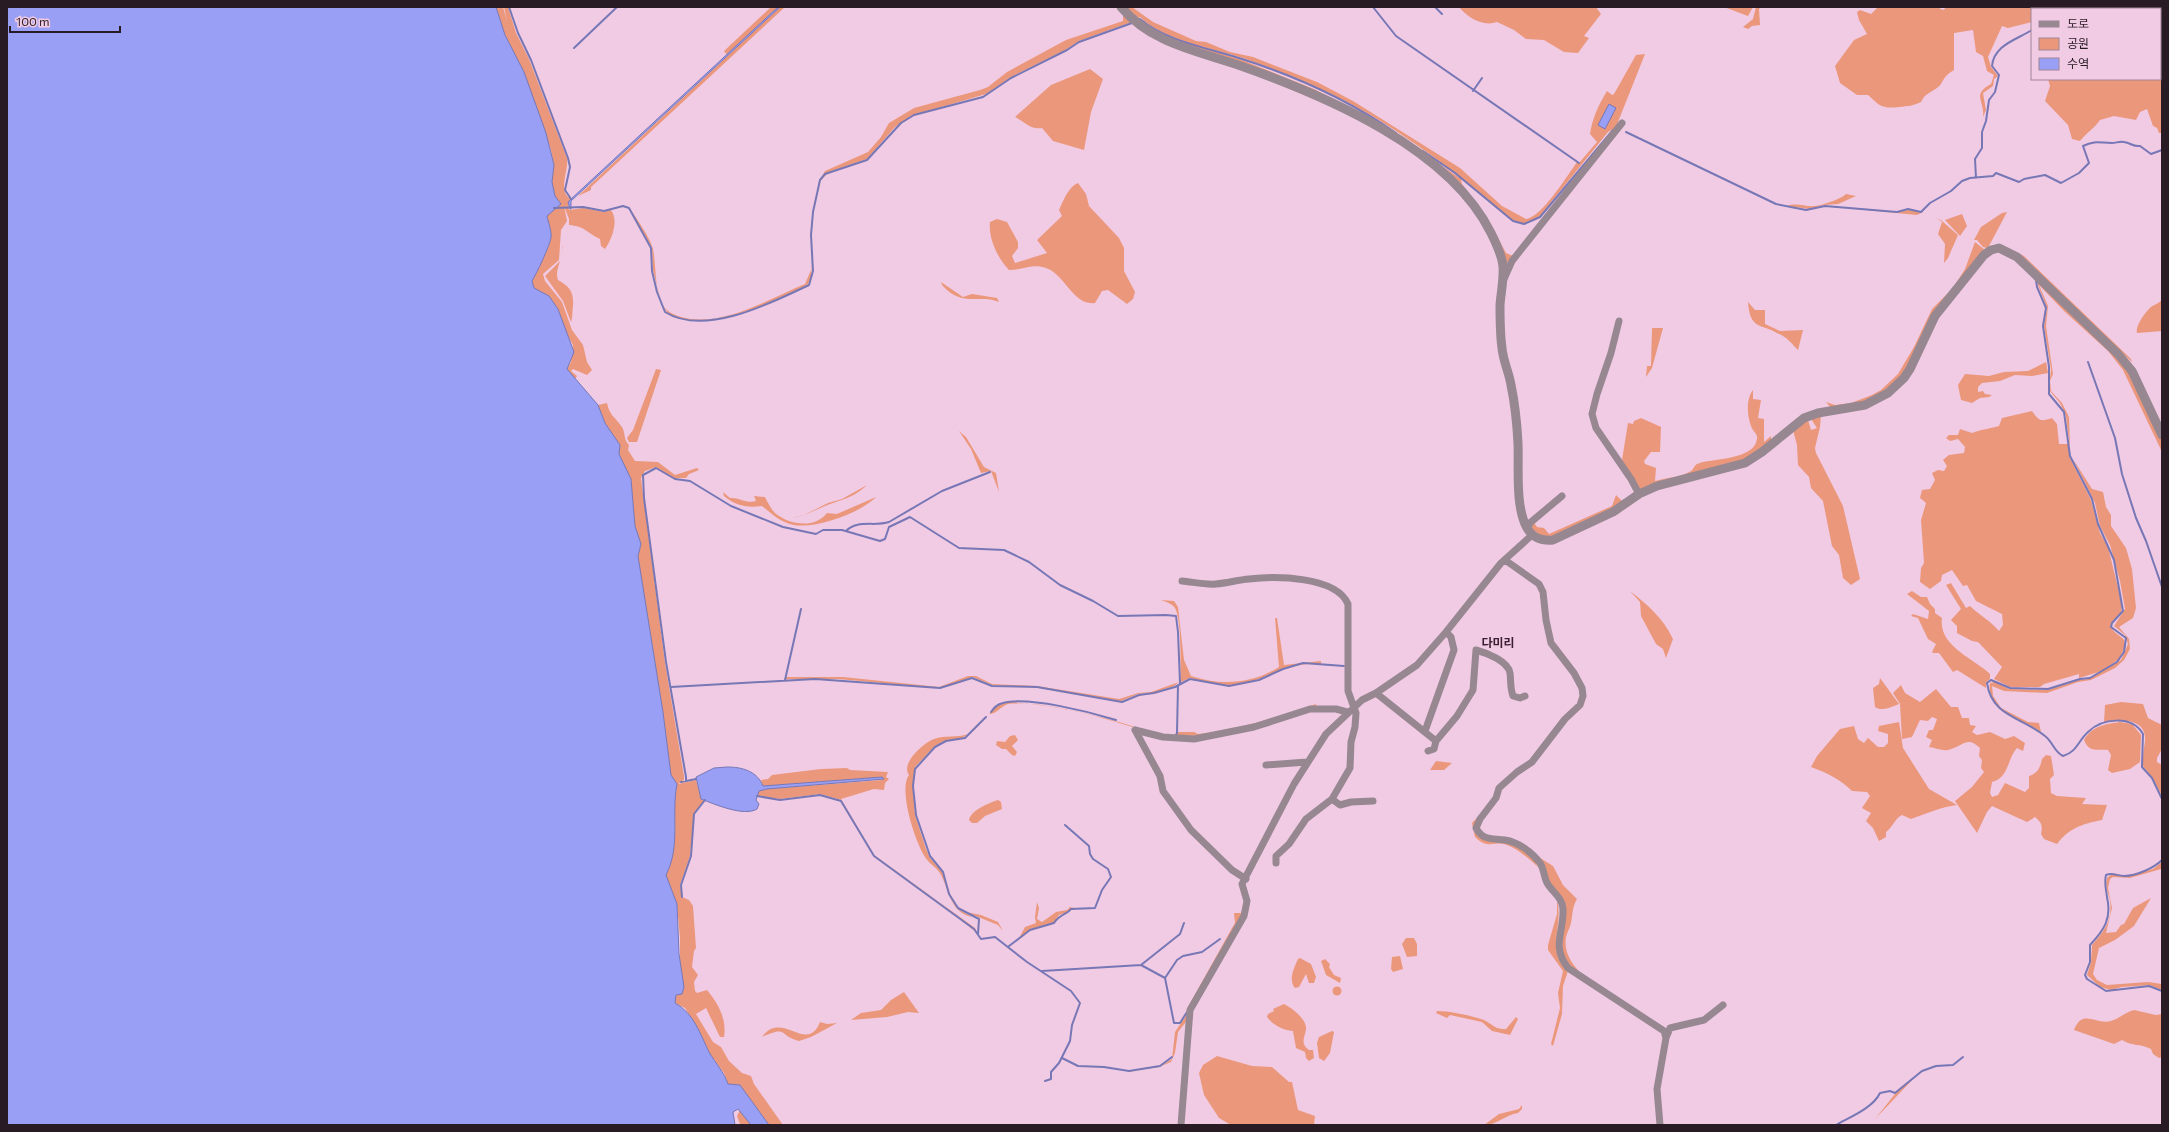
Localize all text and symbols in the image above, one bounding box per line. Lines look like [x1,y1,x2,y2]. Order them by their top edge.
scale bar [10,8,120,34]
legend [2031,8,2161,80]
text: 100 m [16,14,50,28]
text: 도로 [2067,16,2089,30]
text: 공원 [2067,36,2089,50]
text: 수역 [2067,56,2089,70]
district label: 다미리 [1481,635,1515,649]

